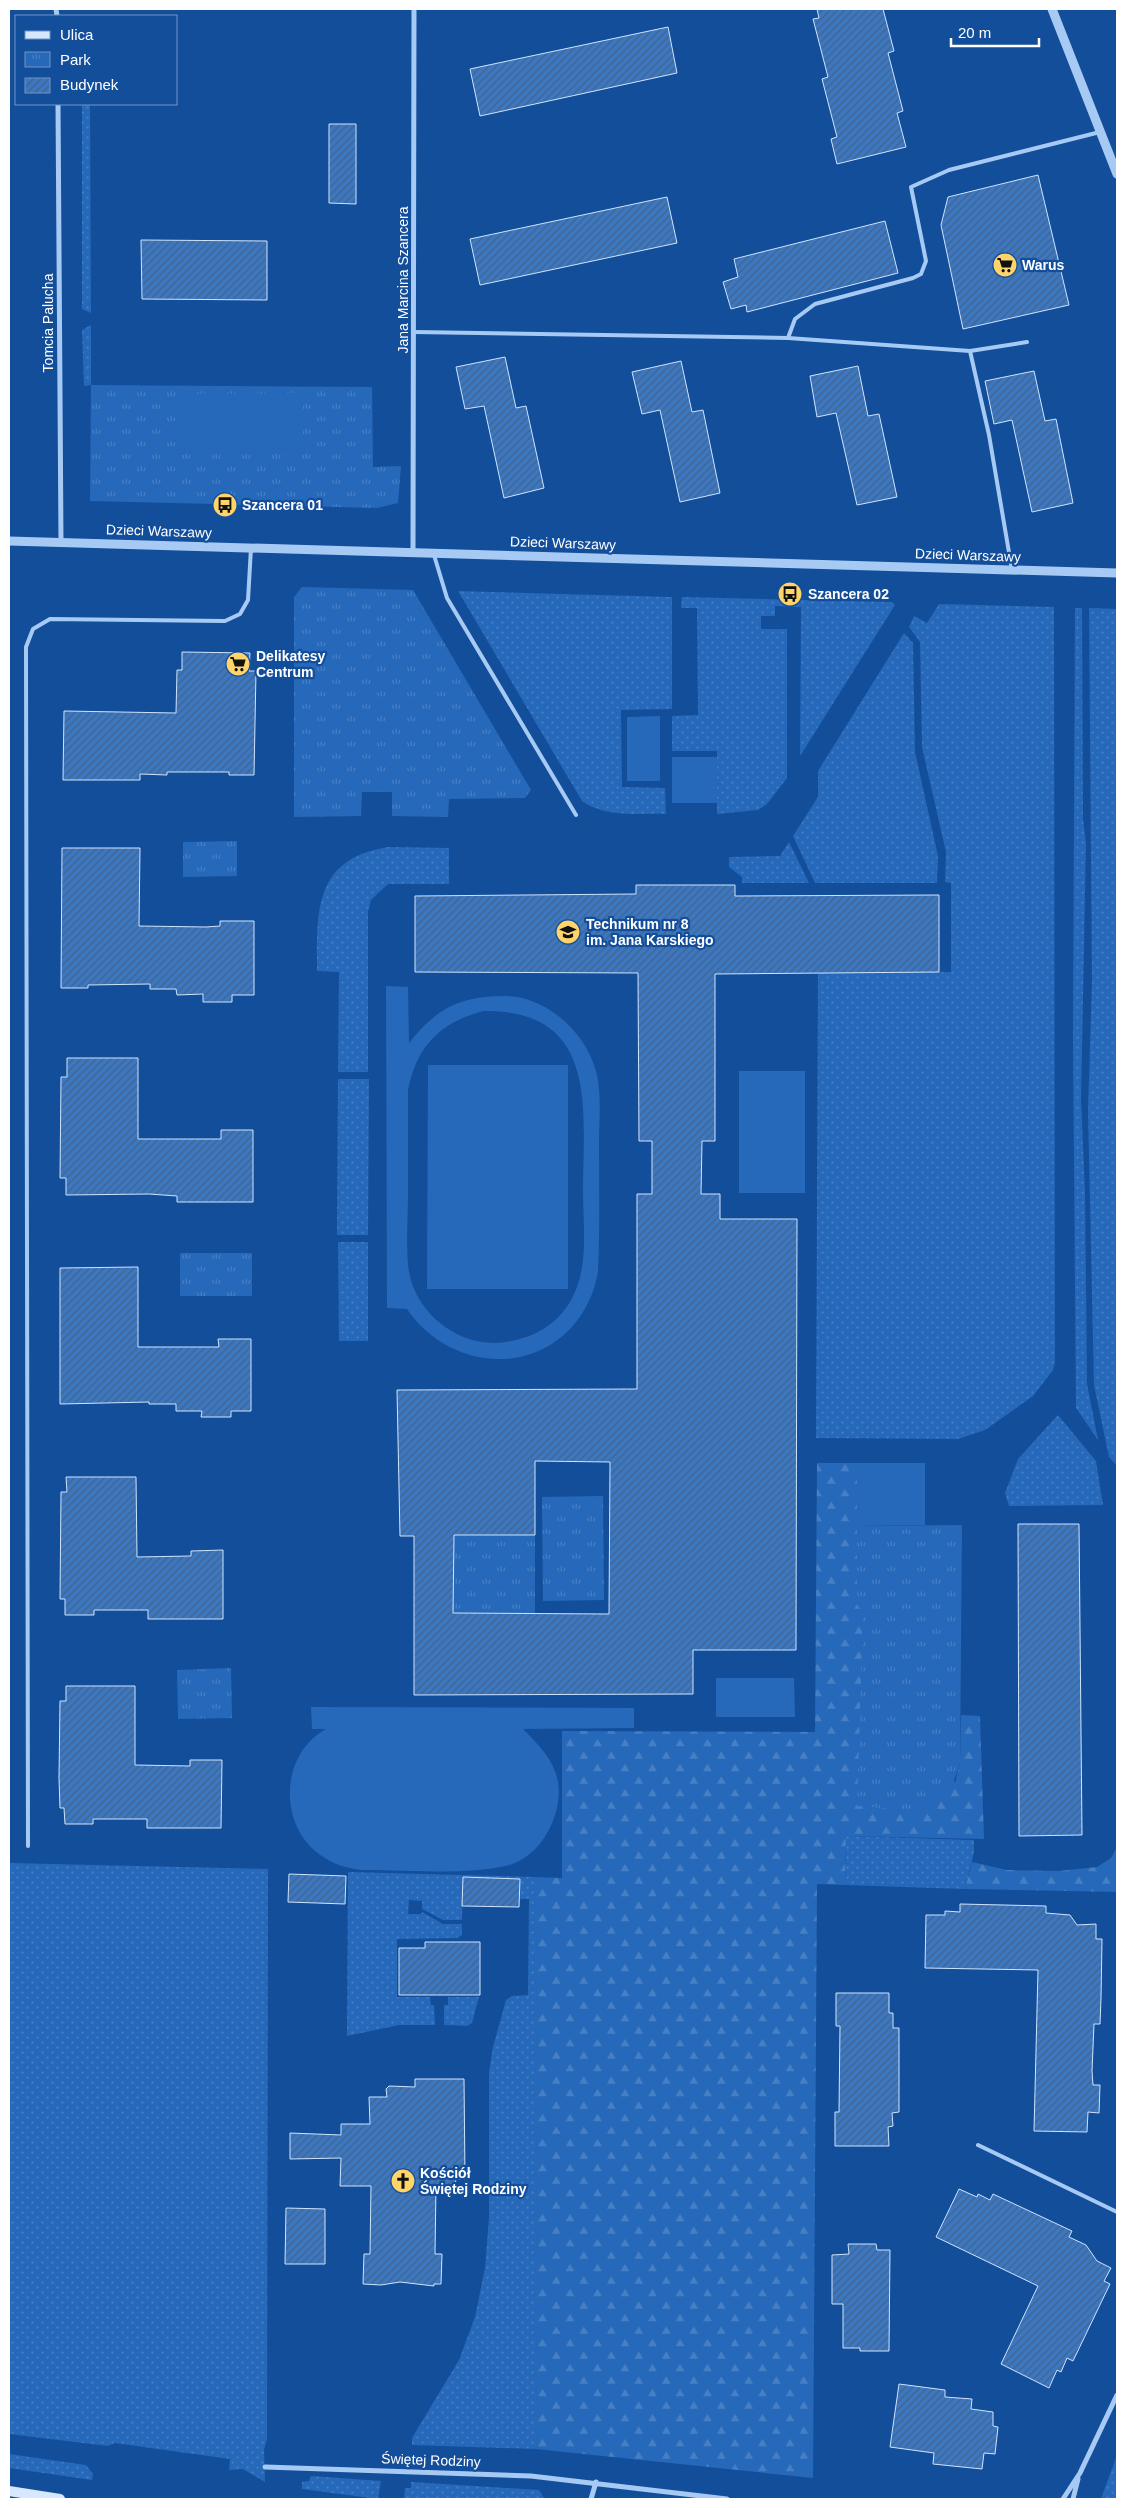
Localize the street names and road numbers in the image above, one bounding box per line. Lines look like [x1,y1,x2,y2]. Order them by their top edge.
street label: Jana Marcina Szancera [395,206,411,354]
street label: Tomcia Palucha [40,273,56,372]
street label: Dzieci Warszawy [106,521,212,541]
street label: Dzieci Warszawy [510,533,616,553]
street label: Dzieci Warszawy [915,545,1021,565]
street label: Świętej Rodziny [381,2449,481,2470]

